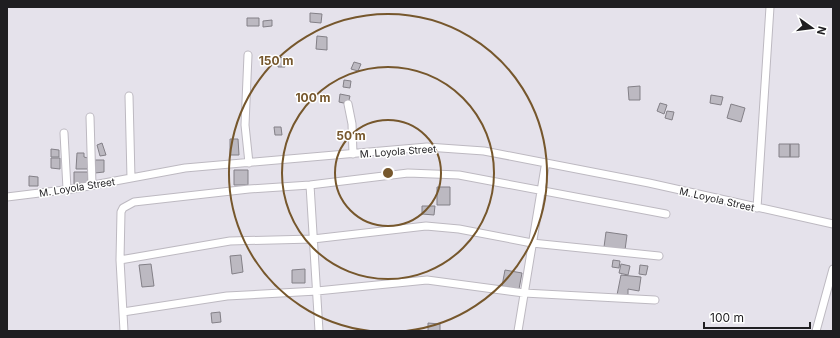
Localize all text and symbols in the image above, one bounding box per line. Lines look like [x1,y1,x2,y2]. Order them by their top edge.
north arrow [792,8,832,48]
text: N [814,25,830,36]
text: 150 m [259,53,293,68]
text: 100 m [295,90,331,105]
text: 50 m [336,128,366,143]
street label: M. Loyola Street [359,142,437,160]
centre of rings [381,166,395,180]
street label: M. Loyola Street [38,175,117,199]
street label: M. Loyola Street [678,185,756,214]
scale bar [704,304,810,330]
text: 100 m [710,310,744,325]

